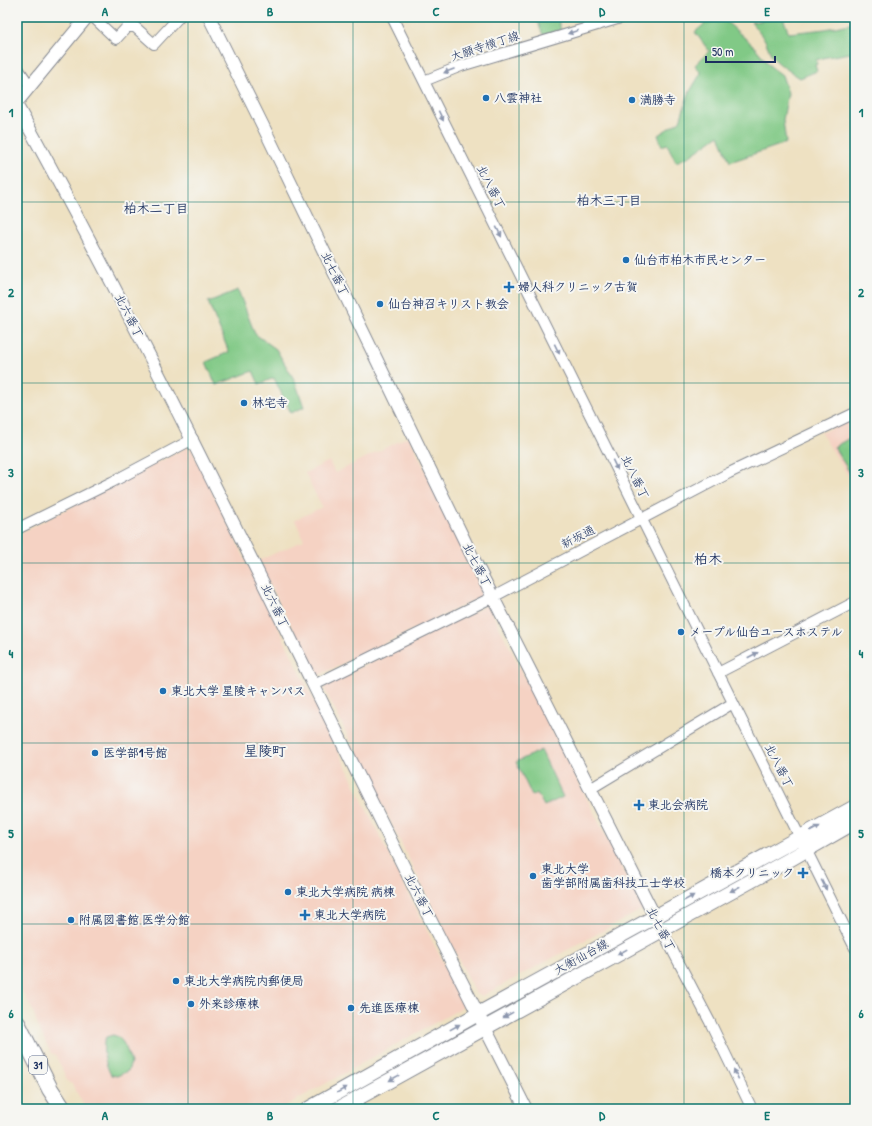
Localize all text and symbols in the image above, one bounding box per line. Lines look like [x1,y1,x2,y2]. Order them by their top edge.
text: A [102,2,109,20]
text: B [267,2,274,20]
text: C [432,2,440,20]
text: D [599,2,606,20]
text: E [764,2,770,20]
street label: 大願寺横丁線 [448,26,522,65]
one-way arrow [567,29,579,35]
scale bar [706,38,775,64]
text: 50 m [712,43,733,60]
one-way arrow [443,68,455,74]
place label: 八雲神社 [494,89,542,106]
place label: 満勝寺 [640,91,676,108]
marker: 八雲神社 [481,93,491,103]
marker: 満勝寺 [627,95,637,105]
text: 1 [9,103,14,121]
text: 1 [859,103,864,121]
one-way arrow [438,110,444,122]
street label: 北八番丁 [473,162,510,212]
district label: 柏木三丁目 [576,191,642,209]
district label: 柏木二丁目 [123,199,189,217]
one-way arrow [496,226,502,238]
street label: 北七番丁 [317,248,354,299]
place label: 仙台市柏木市民センター [634,251,766,268]
marker: 仙台市柏木市民センター [621,255,631,265]
place label: 婦人科クリニック古賀 [518,278,638,295]
marker: 婦人科クリニック古賀 [503,281,515,293]
text: 2 [8,283,15,301]
text: 2 [858,283,865,301]
street label: 北六番丁 [111,291,148,341]
place label: 仙台神召キリスト教会 [388,295,509,312]
marker: 仙台神召キリスト教会 [375,299,385,309]
one-way arrow [554,343,560,354]
place label: 林宅寺 [252,394,288,411]
marker: 林宅寺 [239,398,249,408]
street label: 北八番丁 [617,451,654,502]
one-way arrow [612,459,618,471]
text: 3 [8,463,14,481]
text: 3 [858,463,864,481]
street label: 新坂通 [558,521,598,552]
street label: 北七番丁 [459,540,496,590]
district label: 柏木 [694,549,722,568]
street label: 北六番丁 [257,580,294,631]
place label: メープル仙台ユースホステル [689,623,843,640]
marker: メープル仙台ユースホステル [676,627,686,637]
text: 4 [9,644,14,662]
text: 4 [859,644,864,662]
one-way arrow [747,652,759,659]
place label: 東北大学 星陵キャンパス [171,682,305,699]
marker: 東北大学 星陵キャンパス [158,686,168,696]
district label: 星陵町 [244,741,286,760]
street label: 北八番丁 [761,741,798,791]
place label: 医学部1号館 [103,744,167,761]
marker: 医学部1号館 [90,748,100,758]
place label: 東北会病院 [648,796,708,813]
marker: 東北会病院 [633,799,645,811]
text: 5 [8,824,14,842]
text: 5 [858,824,864,842]
one-way arrow [809,826,821,832]
place label: 東北大学 歯学部附属歯科技工士学校 [541,860,685,891]
place label: 橋本クリニック [710,864,794,881]
marker: 橋本クリニック [797,867,809,879]
street label: 北六番丁 [401,871,438,921]
marker: 東北大学 歯学部附属歯科技工士学校 [528,871,538,881]
one-way arrow [821,879,827,891]
place label: 東北大学病院 病棟 [296,883,395,900]
one-way arrow [729,885,741,892]
marker: 東北大学病院 病棟 [283,887,293,897]
one-way arrow [683,895,695,901]
street label: 北七番丁 [643,904,680,954]
place label: 東北大学病院 [314,906,386,923]
marker: 東北大学病院 [299,909,311,921]
place label: 附属図書館 医学分館 [79,911,190,928]
marker: 附属図書館 医学分館 [66,915,76,925]
street label: 大衡仙台線 [550,935,611,979]
one-way arrow [616,949,628,955]
place label: 東北大学病院内郵便局 [184,972,304,989]
marker: 東北大学病院内郵便局 [171,976,181,986]
place label: 外来診療棟 [199,995,259,1012]
marker: 外来診療棟 [186,999,196,1009]
place label: 先進医療棟 [359,999,419,1016]
marker: 先進医療棟 [346,1003,356,1013]
text: 6 [8,1004,14,1022]
text: 6 [858,1004,864,1022]
one-way arrow [502,1012,514,1018]
one-way arrow [450,1023,461,1030]
road number: 31 [29,1056,47,1074]
one-way arrow [732,1068,739,1080]
one-way arrow [388,1074,400,1081]
one-way arrow [336,1087,348,1093]
text: A [102,1106,109,1124]
text: B [267,1106,274,1124]
text: C [432,1106,440,1124]
text: D [599,1106,606,1124]
text: E [764,1106,770,1124]

